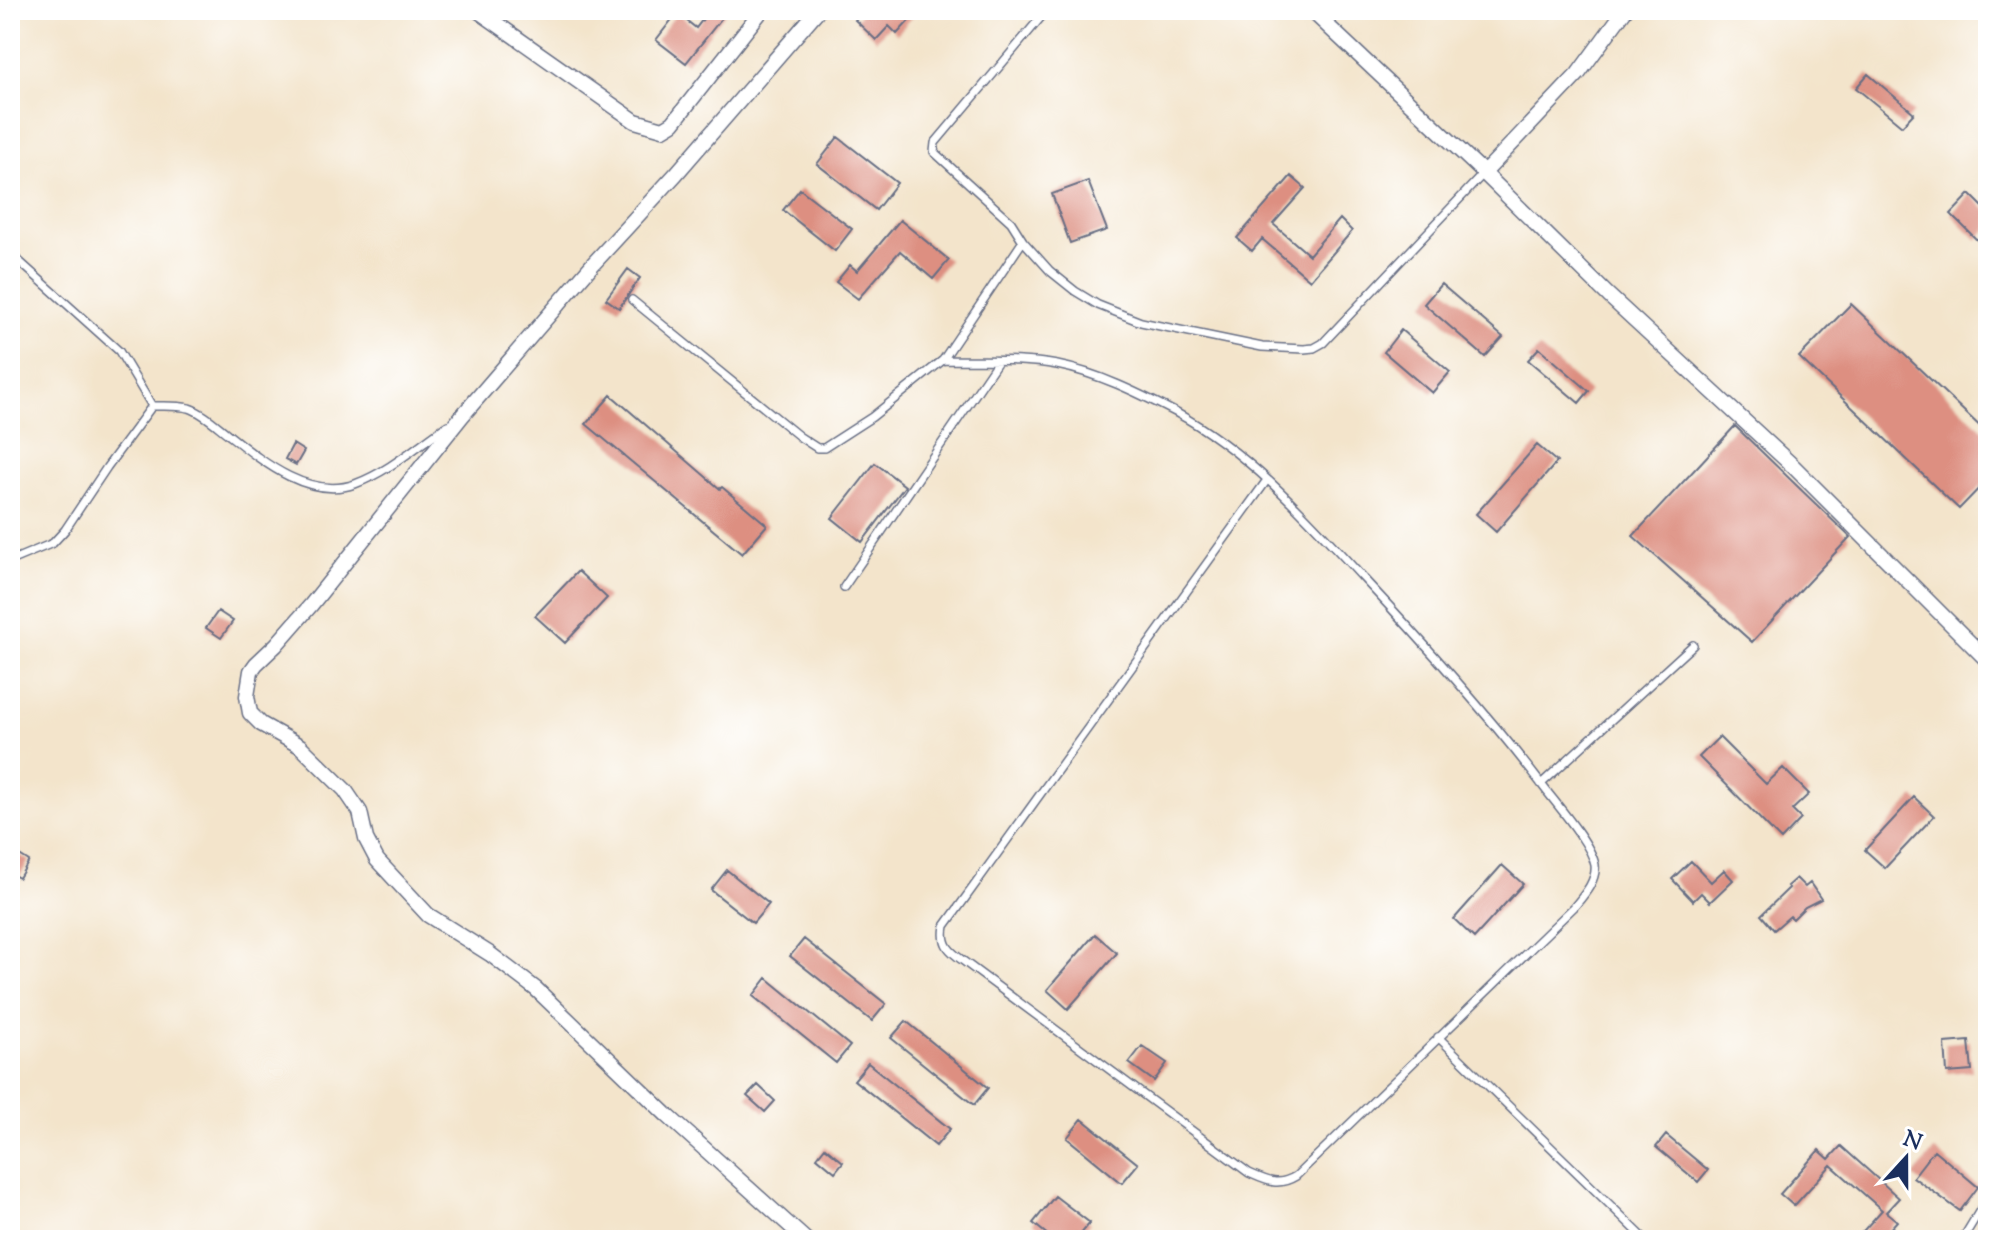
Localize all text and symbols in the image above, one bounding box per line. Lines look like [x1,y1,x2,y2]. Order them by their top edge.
north arrow [1866,1118,1946,1198]
text: N [1898,1124,1926,1160]

